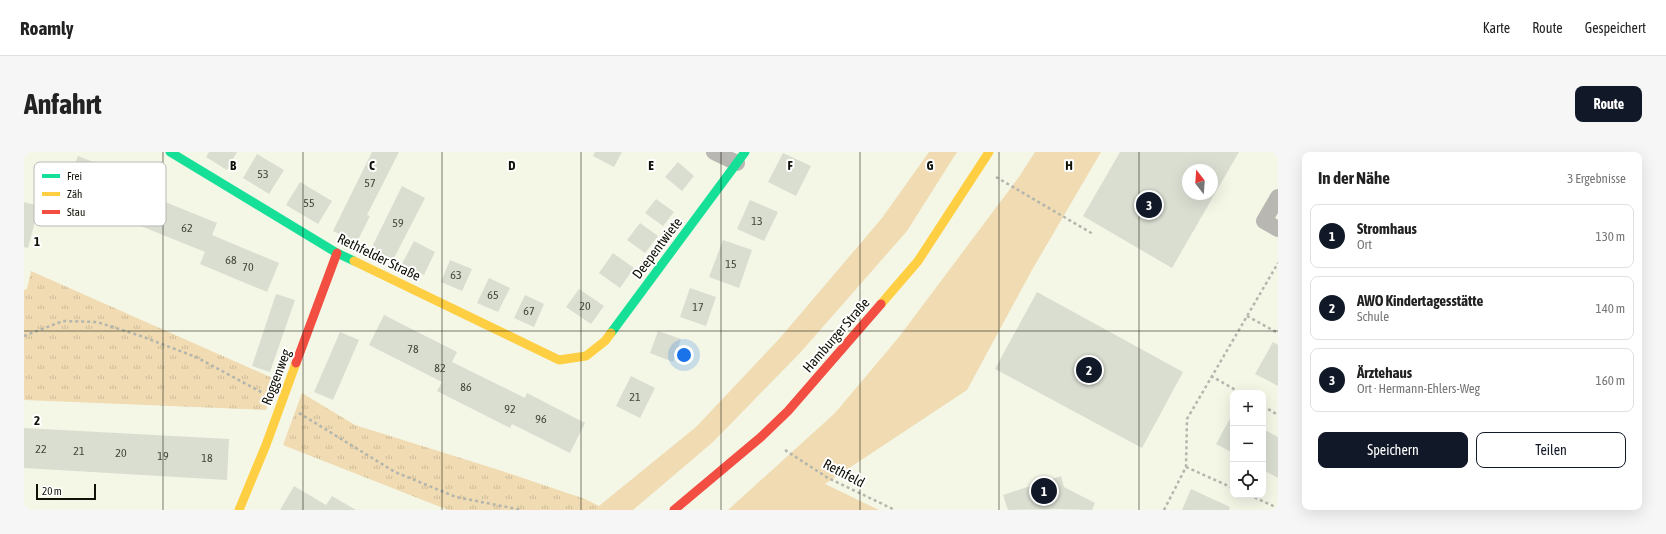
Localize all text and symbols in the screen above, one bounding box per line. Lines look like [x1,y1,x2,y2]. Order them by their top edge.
text: Roamly [20,17,74,39]
text: Karte [1483,20,1510,36]
text: Route [1532,20,1563,36]
text: Gespeichert [1585,20,1646,36]
button: Route [1575,86,1642,122]
text: Anfahrt [24,88,102,120]
text: B [230,158,237,173]
text: C [369,158,375,173]
text: D [508,158,516,173]
text: E [648,158,654,173]
text: F [787,158,793,173]
text: G [927,158,934,173]
text: H [1065,158,1073,173]
legend [34,162,166,226]
north arrow [1182,164,1218,200]
house number: 53 [257,167,269,181]
text: In der Nähe [1318,168,1390,188]
text: Frei [67,170,82,182]
text: 3 Ergebnisse [1567,171,1626,186]
house number: 57 [364,176,376,190]
text: Zäh [67,188,82,200]
pin: 3 [1136,190,1162,220]
house number: 55 [303,196,315,210]
text: Stau [67,206,85,218]
street label: Deepentwiete [629,214,685,282]
house number: 13 [751,214,763,228]
house number: 59 [392,216,404,230]
text: Stromhaus [1357,220,1417,237]
house number: 62 [181,221,193,235]
text: 1 [1329,229,1335,244]
text: 130 m [1596,229,1625,244]
street label: Rethfelder Straße [335,230,423,284]
text: 1 [34,234,40,249]
text: Ort [1357,237,1372,252]
house number: 68 [225,253,237,267]
house number: 15 [725,257,737,271]
house number: 70 [242,260,254,274]
house number: 63 [450,268,462,282]
house number: 65 [487,288,499,302]
text: AWO Kindertagesstätte [1357,292,1483,309]
street label: Hamburger Straße [799,295,873,375]
house number: 20 [579,299,591,313]
house number: 17 [692,300,704,314]
text: 2 [1329,301,1335,316]
text: 140 m [1596,301,1625,316]
house number: 67 [523,304,535,318]
text: Schule [1357,309,1389,324]
house number: 78 [407,342,419,356]
your location [674,345,694,365]
street label: Roggenweg [258,347,294,407]
pin: 2 [1076,355,1102,385]
house number: 82 [434,361,446,375]
text: Ärztehaus [1357,364,1412,381]
text: 3 [1329,373,1335,388]
text: 160 m [1596,373,1625,388]
house number: 86 [460,380,472,394]
text: Ort · Hermann-Ehlers-Weg [1357,381,1480,396]
house number: 21 [629,390,641,404]
map controls [1230,390,1266,498]
button: + [1230,390,1266,426]
house number: 92 [504,402,516,416]
house number: 96 [535,412,547,426]
text: 2 [34,413,40,428]
button: − [1230,426,1266,462]
button: Speichern [1318,432,1468,468]
button: Teilen [1476,432,1626,468]
house number: 22 [35,442,47,456]
house number: 21 [73,444,85,458]
house number: 20 [115,446,127,460]
house number: 19 [157,449,169,463]
house number: 18 [201,451,213,465]
street label: Rethfeld [821,455,867,491]
button: locate [1230,462,1266,498]
pin: 1 [1031,476,1057,506]
scale bar [36,482,96,501]
text: 20 m [42,485,62,497]

